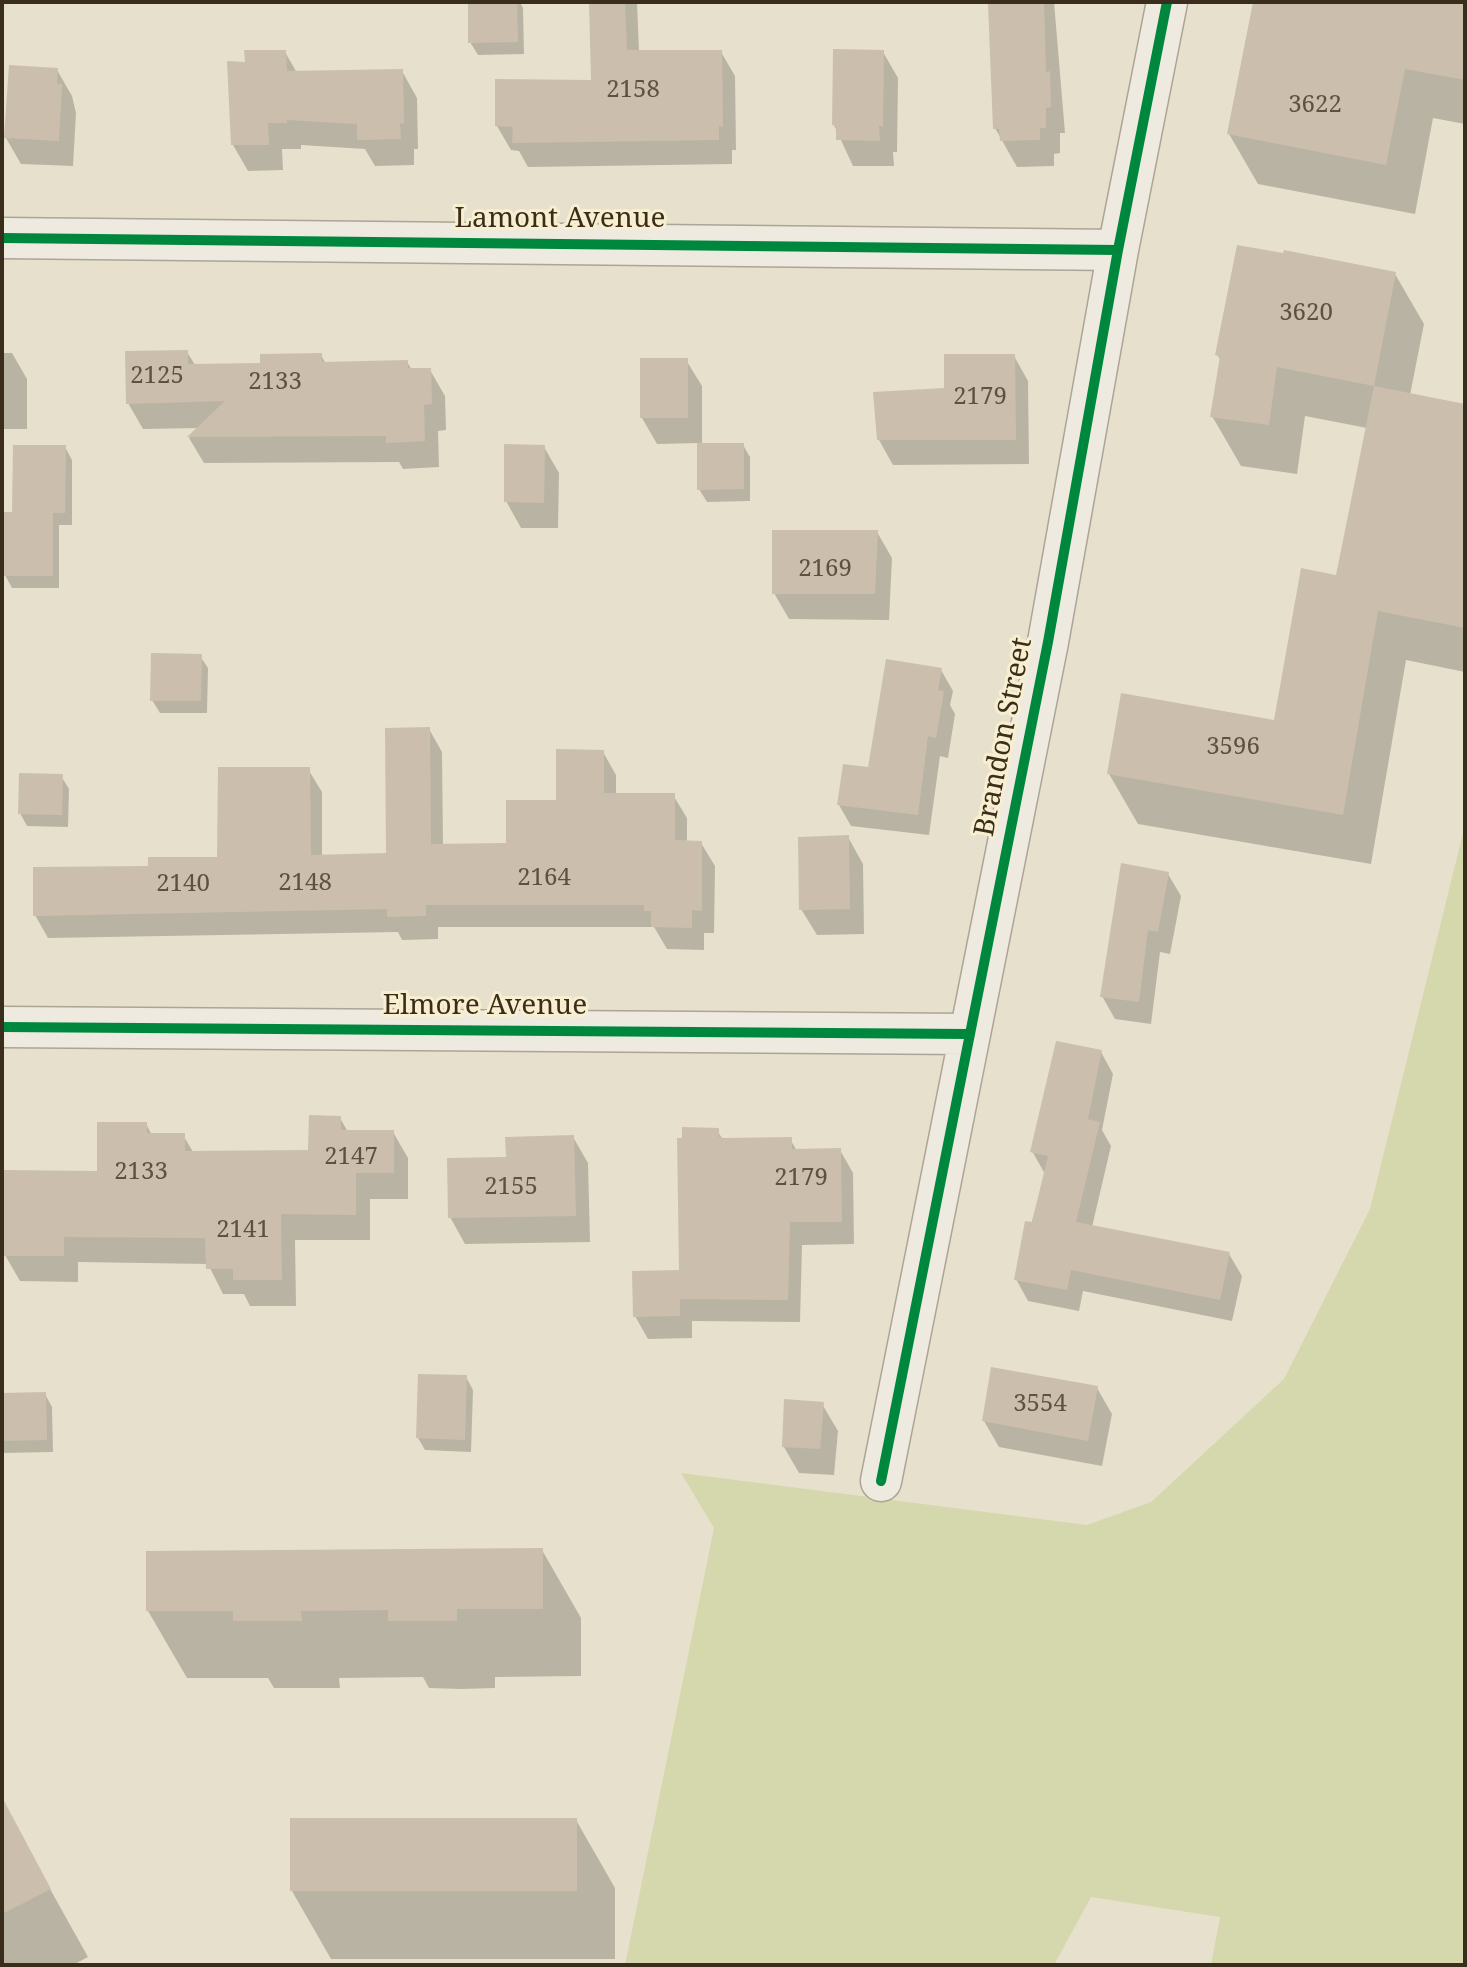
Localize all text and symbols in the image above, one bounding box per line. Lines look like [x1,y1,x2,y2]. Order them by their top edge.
house number: 2158 [606,76,660,104]
house number: 3622 [1288,91,1342,119]
street label: Lamont Avenue [454,202,666,236]
house number: 3620 [1279,299,1333,327]
house number: 2125 [130,362,184,390]
house number: 2133 [248,368,302,396]
house number: 2179 [953,383,1007,411]
house number: 2169 [798,555,852,583]
street label: Brandon Street [968,635,1040,839]
house number: 3596 [1206,733,1260,761]
house number: 2164 [517,864,571,892]
house number: 2148 [278,869,332,897]
house number: 2140 [156,870,210,898]
street label: Elmore Avenue [383,989,587,1023]
house number: 2147 [324,1143,378,1171]
house number: 2133 [114,1158,168,1186]
house number: 2179 [774,1164,828,1192]
house number: 2155 [484,1173,538,1201]
house number: 2141 [216,1216,270,1244]
house number: 3554 [1013,1390,1067,1418]

